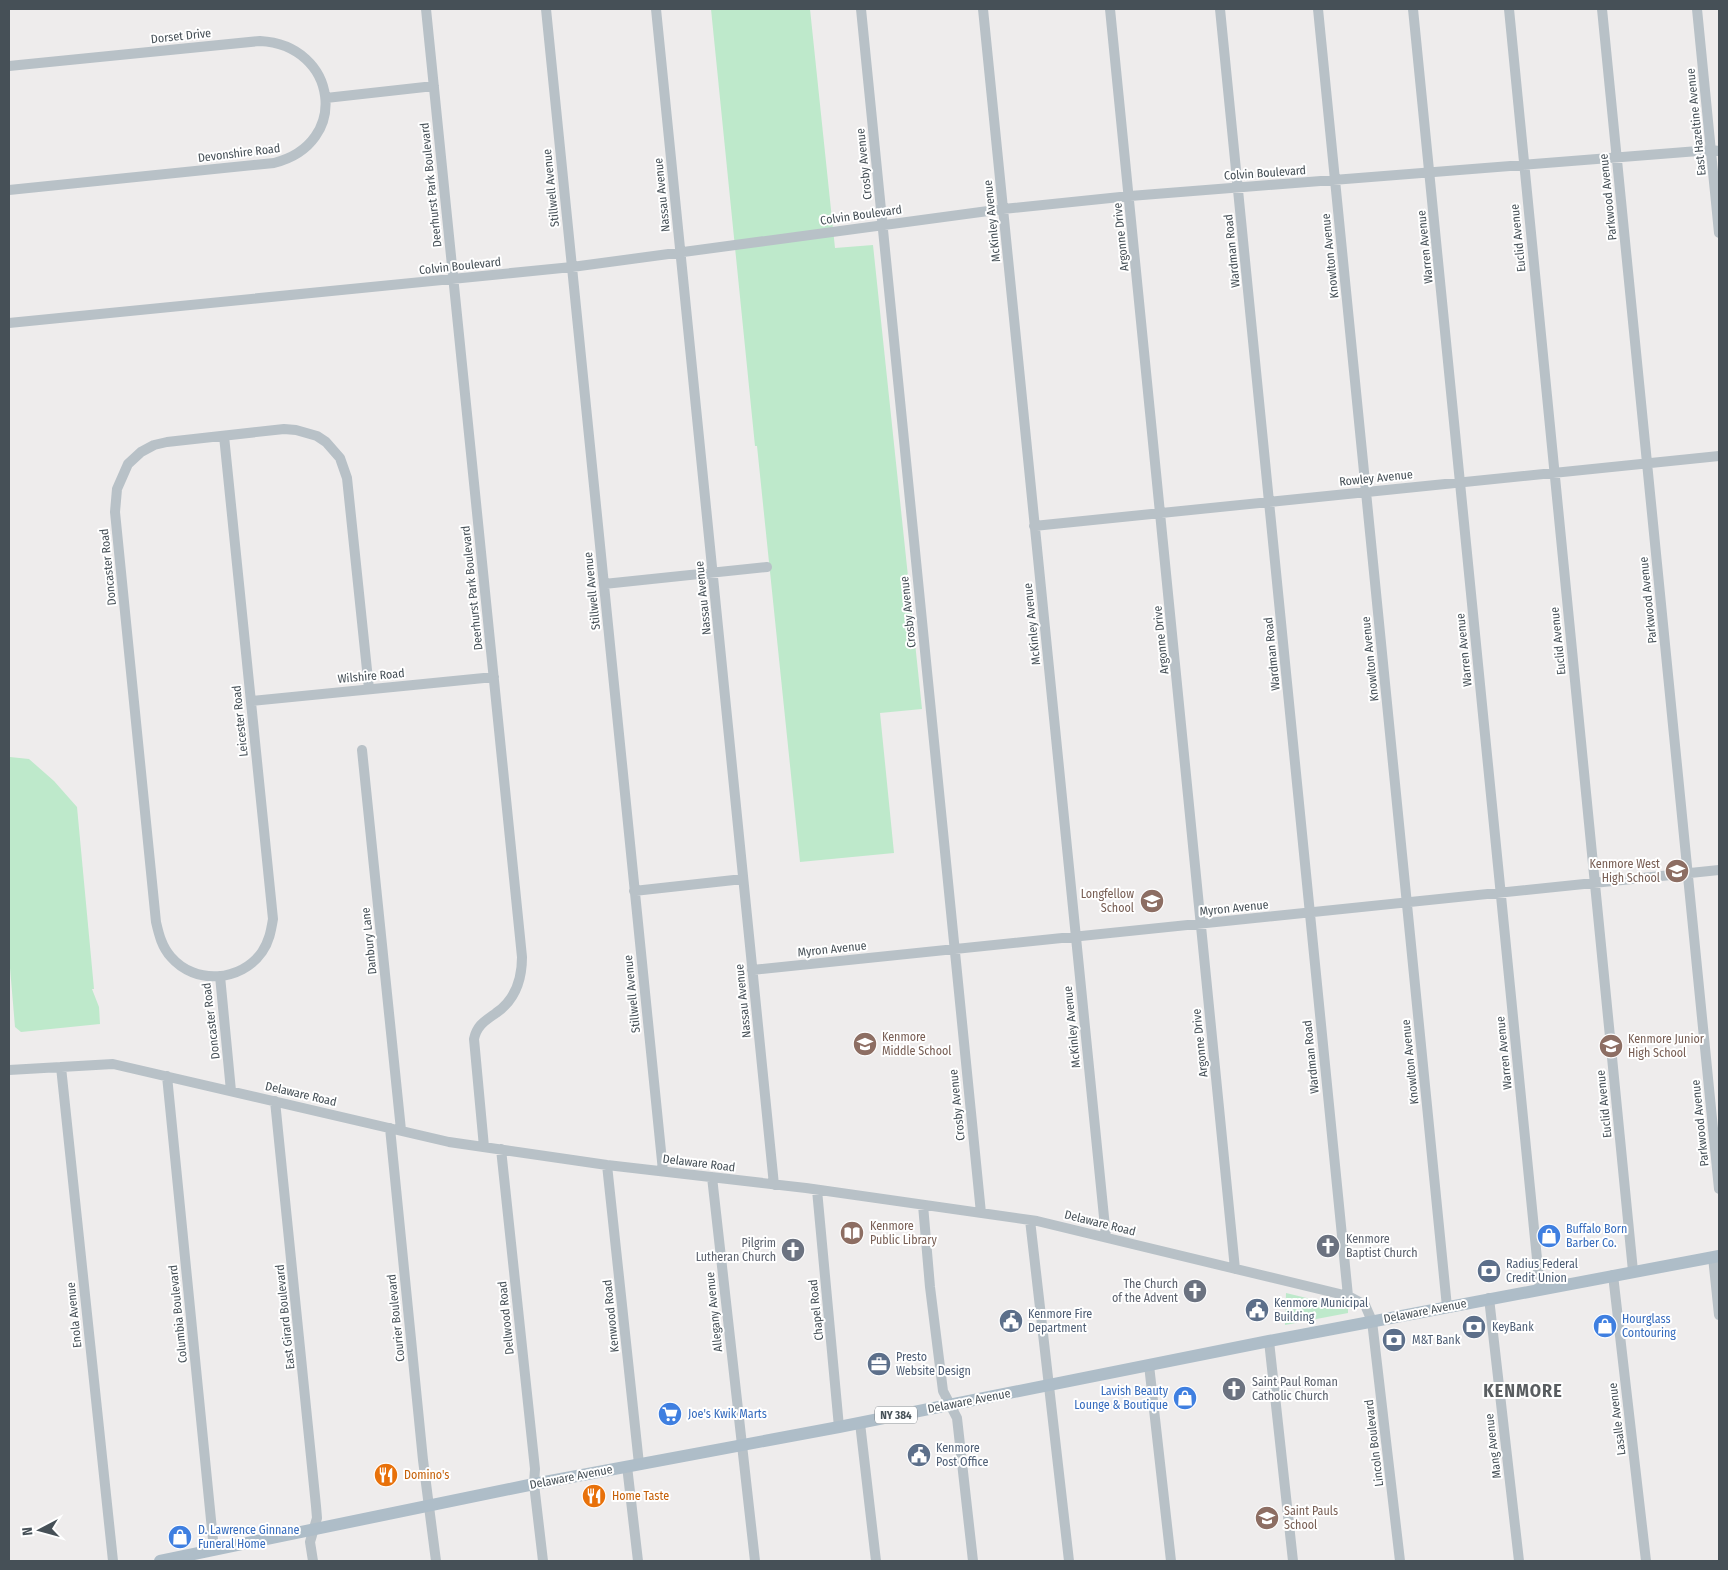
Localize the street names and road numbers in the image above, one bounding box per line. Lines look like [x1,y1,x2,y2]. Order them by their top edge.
street label: Dorset Drive [150,26,212,46]
street label: East Hazeltine Avenue [1683,67,1709,177]
street label: Deerhurst Park Boulevard [417,122,445,248]
street label: Crosby Avenue [853,128,875,200]
street label: Devonshire Road [197,141,281,165]
street label: Stillwell Avenue [540,148,562,228]
street label: Parkwood Avenue [1596,153,1620,241]
street label: Nassau Avenue [651,157,673,233]
street label: Colvin Boulevard [1224,163,1306,183]
street label: McKinley Avenue [981,179,1003,263]
street label: Colvin Boulevard [819,202,903,228]
street label: Argonne Drive [1110,202,1132,272]
street label: Euclid Avenue [1507,203,1529,273]
street label: Warren Avenue [1414,210,1436,284]
street label: Knowlton Avenue [1319,213,1341,299]
street label: Wardman Road [1221,214,1243,288]
street label: Colvin Boulevard [418,255,502,277]
street label: Rowley Avenue [1339,467,1413,489]
street label: Deerhurst Park Boulevard [458,525,486,651]
street label: Doncaster Road [97,528,119,606]
street label: Stillwell Avenue [581,551,603,631]
street label: Parkwood Avenue [1636,556,1660,644]
street label: Nassau Avenue [692,560,714,636]
street label: Crosby Avenue [897,576,919,648]
street label: McKinley Avenue [1021,582,1043,666]
street label: Argonne Drive [1150,605,1172,675]
street label: Euclid Avenue [1547,606,1569,676]
street label: Warren Avenue [1453,613,1475,687]
street label: Knowlton Avenue [1359,616,1381,702]
street label: Wardman Road [1261,617,1283,691]
street label: Wilshire Road [337,666,405,686]
street label: Leicester Road [229,685,251,757]
street label: Myron Avenue [1199,897,1269,919]
street label: Danbury Lane [359,907,379,975]
street label: Myron Avenue [797,938,867,960]
street label: Stillwell Avenue [621,954,643,1034]
street label: Nassau Avenue [732,963,754,1039]
street label: Doncaster Road [199,982,223,1060]
street label: McKinley Avenue [1061,985,1083,1069]
street label: Argonne Drive [1189,1008,1211,1078]
street label: Warren Avenue [1493,1016,1515,1090]
street label: Knowlton Avenue [1399,1019,1421,1105]
street label: Wardman Road [1300,1020,1322,1094]
street label: Crosby Avenue [946,1069,968,1141]
street label: Euclid Avenue [1593,1069,1615,1139]
street label: Delaware Road [264,1079,338,1109]
street label: Parkwood Avenue [1688,1079,1712,1167]
street label: Delaware Road [662,1152,736,1174]
street label: Delaware Road [1063,1207,1137,1239]
street label: Columbia Boulevard [166,1264,190,1364]
street label: East Girard Boulevard [273,1264,297,1370]
street label: Allegany Avenue [703,1271,725,1353]
street label: Courier Boulevard [384,1273,408,1363]
street label: Kenwood Road [600,1279,622,1353]
street label: Chapel Road [806,1279,826,1341]
street label: Enola Avenue [64,1281,84,1349]
street label: Dellwood Road [495,1281,517,1355]
street label: Delaware Avenue [1382,1296,1468,1326]
street label: Lasalle Avenue [1606,1382,1628,1456]
street label: Delaware Avenue [926,1386,1012,1416]
street label: Lincoln Boulevard [1362,1399,1386,1487]
road number: NY 384 [875,1406,917,1424]
street label: Mang Avenue [1482,1413,1504,1479]
street label: Delaware Avenue [528,1462,614,1492]

